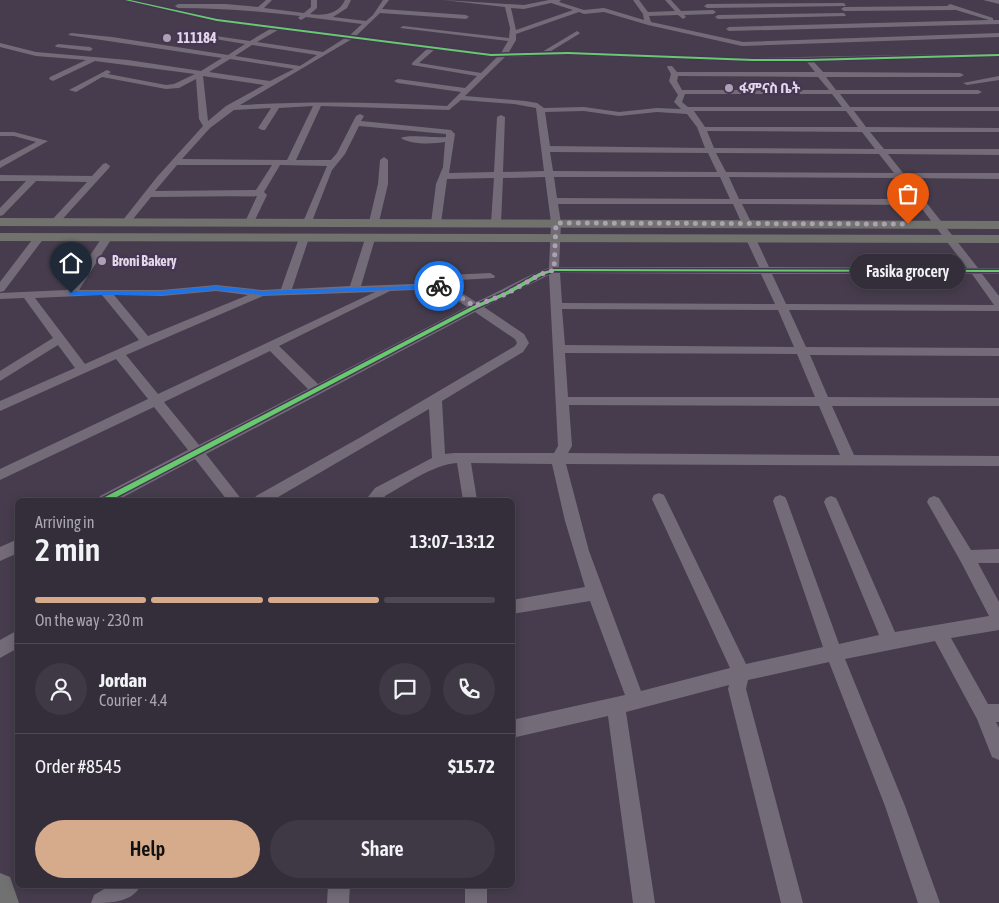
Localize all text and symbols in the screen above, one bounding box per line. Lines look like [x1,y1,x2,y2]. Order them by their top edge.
place label: 111184 [177,30,217,46]
marker: 111184 [161,32,173,44]
place label: ፋምናስ ቤት [739,80,801,96]
marker: ፋምናስ ቤት [723,82,735,94]
pin [887,173,929,224]
icon: bag [894,180,922,208]
pin [50,242,92,293]
icon: home [57,249,85,277]
place label: Broni Bakery [112,253,177,269]
callout: Fasika grocery [850,254,966,289]
marker: Broni Bakery [96,255,108,267]
courier [414,261,464,311]
text: Fasika grocery [866,262,949,280]
icon: bike [425,272,453,300]
text: Arriving in [35,513,95,531]
text: 13:07–13:12 [410,530,495,552]
text: 2 min [35,531,100,568]
text: On the way · 230 m [35,611,144,629]
button: person [35,663,87,715]
button: chat [379,663,431,715]
button: phone [443,663,495,715]
text: Jordan [99,669,147,691]
text: Courier · 4.4 [99,691,168,709]
text: Order #8545 [35,755,122,777]
text: $15.72 [448,755,495,777]
button: Help [35,820,260,878]
button: Share [270,820,495,878]

